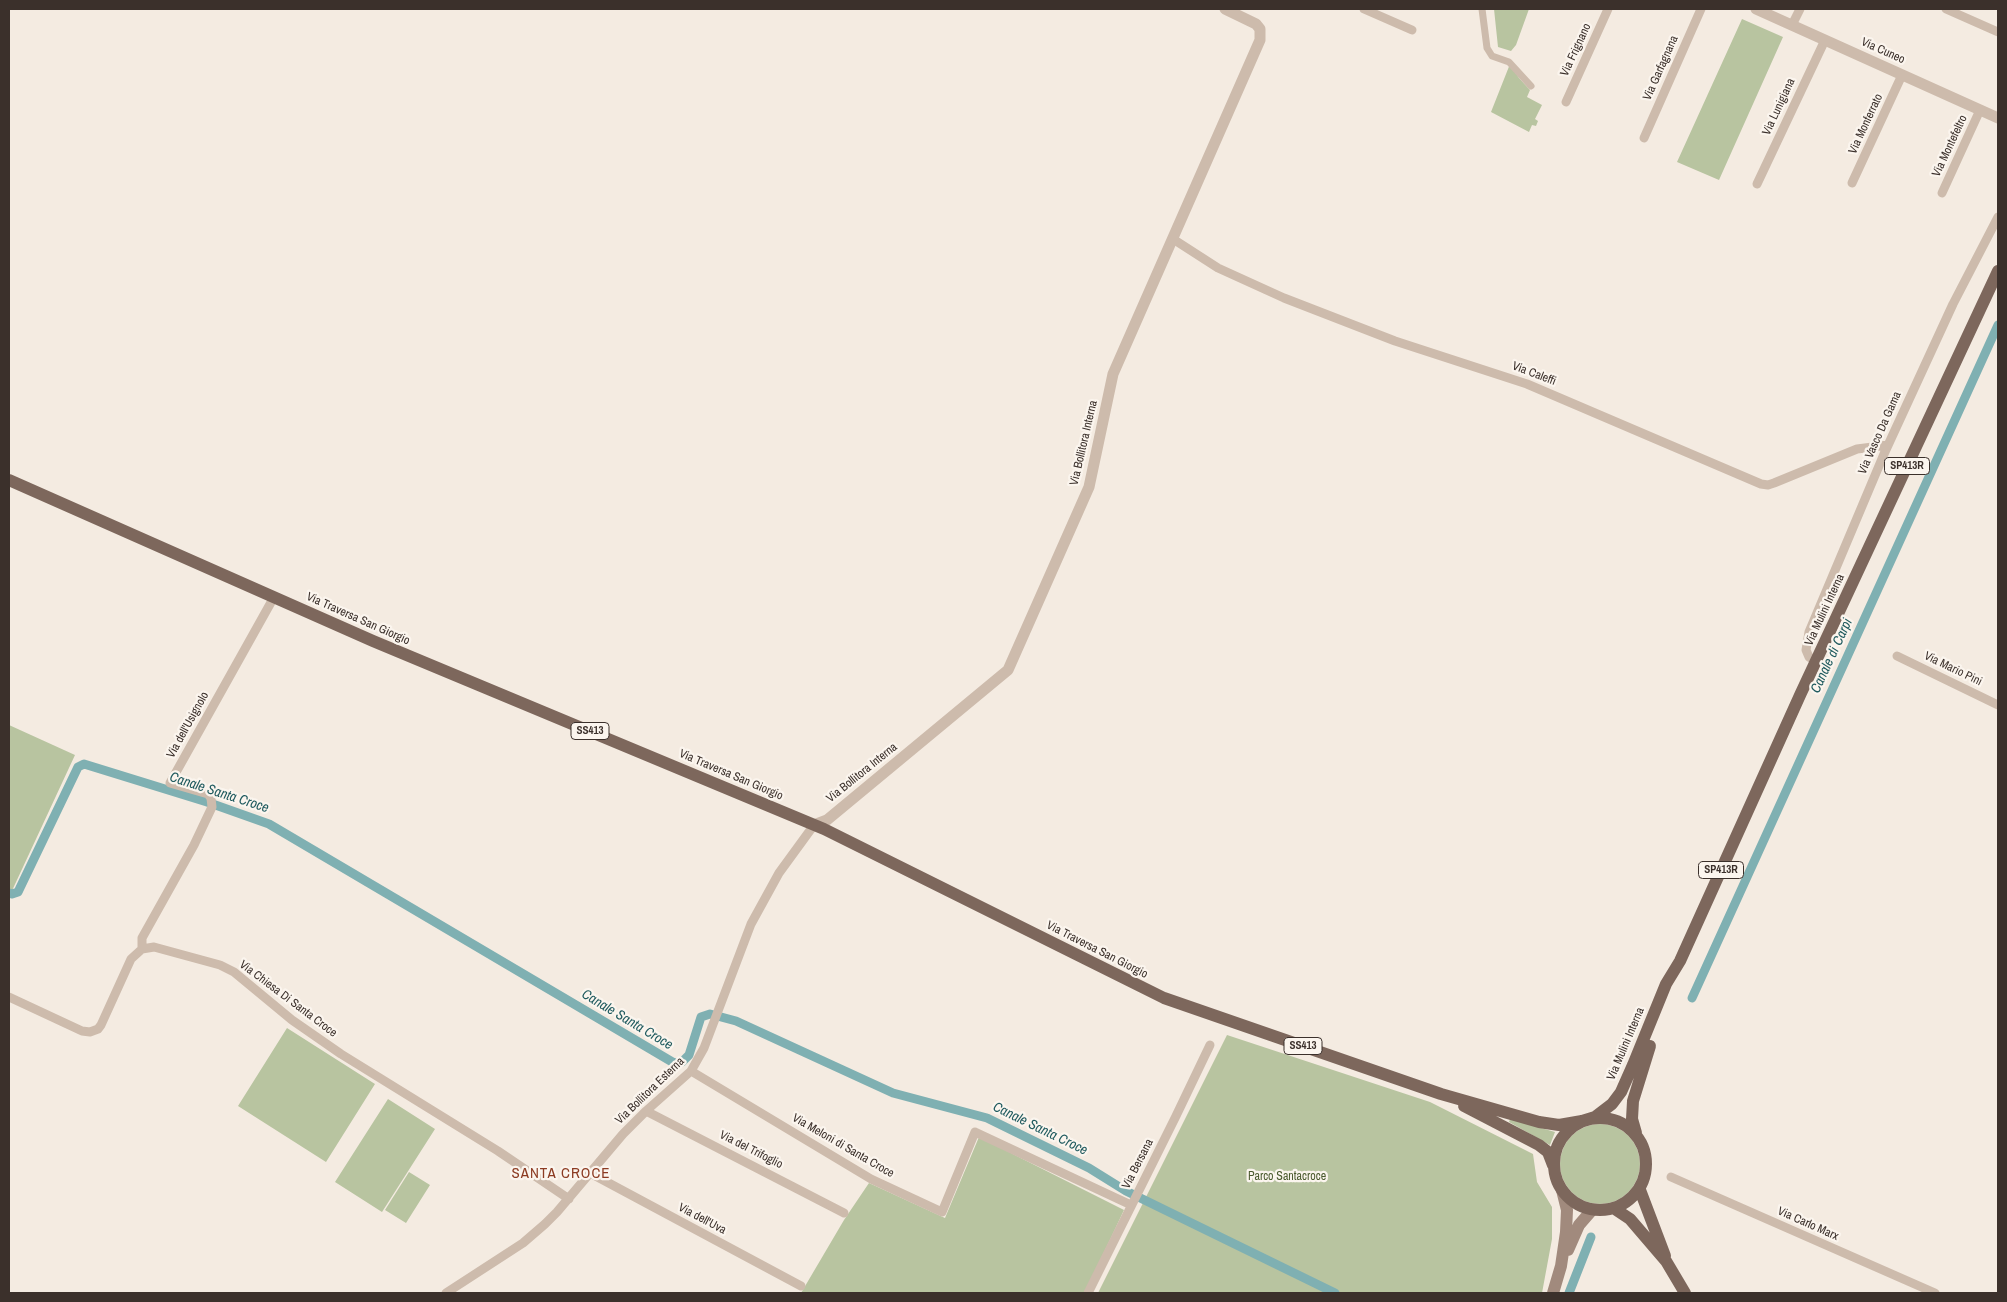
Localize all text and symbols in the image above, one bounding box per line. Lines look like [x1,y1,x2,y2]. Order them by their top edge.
street label: Via Frignano [1557,21,1595,79]
street label: Via Garfagnana [1640,33,1682,103]
street label: Via Cuneo [1859,35,1907,67]
street label: Via Lunigiana [1760,76,1798,138]
street label: Via Monferrato [1846,92,1886,156]
street label: Via Montefeltro [1929,113,1971,179]
street label: Via Caleffi [1510,359,1558,389]
street label: Via Vasco Da Gama [1855,390,1905,476]
street label: Via Bollitora Interna [1067,399,1101,487]
road number: SP413R [1884,458,1930,474]
street label: Via Mulini Interna [1802,572,1848,648]
street label: Via Traversa San Giorgio [304,590,412,648]
water label: Canale di Carpi [1807,616,1857,696]
street label: Via Mario Pini [1922,649,1984,689]
street label: Via dell'Usignolo [164,689,212,761]
road number: SS413 [571,722,609,739]
street label: Via Bollitora Interna [824,740,900,806]
street label: Via Traversa San Giorgio [677,747,785,803]
water label: Canale Santa Croce [167,769,271,817]
road number: SP413R [1698,862,1744,878]
street label: Via Traversa San Giorgio [1044,918,1150,982]
street label: Via Chiesa Di Santa Croce [236,958,340,1040]
water label: Canale Santa Croce [578,986,676,1054]
street label: Via Mulini Interna [1604,1006,1648,1082]
road number: SS413 [1284,1038,1322,1054]
street label: Via Bollitora Esterna [613,1055,687,1127]
water label: Canale Santa Croce [990,1099,1090,1159]
street label: Via Meloni di Santa Croce [789,1111,897,1181]
street label: Via del Trifoglio [717,1128,785,1172]
street label: Via Bersana [1119,1137,1157,1191]
district label: SANTA CROCE [510,1165,612,1183]
park label: Parco Santacroce [1248,1170,1326,1184]
street label: Via dell'Uva [676,1200,728,1238]
street label: Via Carlo Marx [1775,1204,1841,1244]

